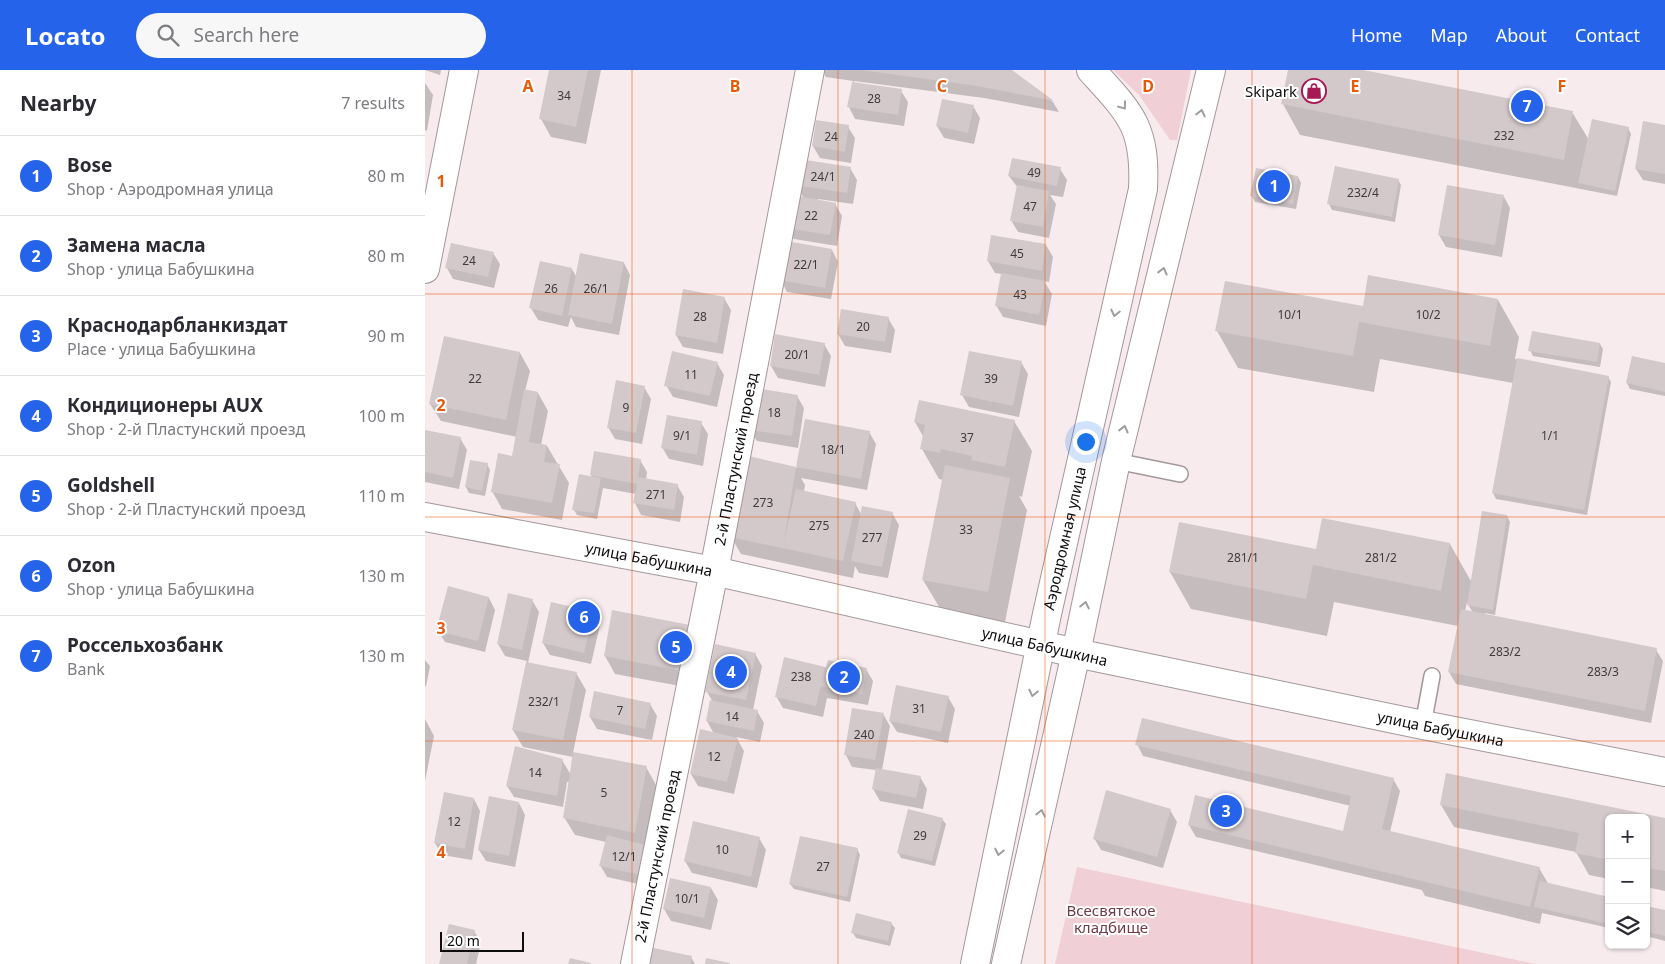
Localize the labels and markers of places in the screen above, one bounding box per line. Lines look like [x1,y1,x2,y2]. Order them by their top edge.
shop icon: Skipark [1301,78,1327,104]
place label: Skipark [1245,81,1297,101]
pin: 7 [1511,87,1543,125]
pin: 1 [1258,167,1290,205]
pin: 6 [568,598,600,636]
pin: 5 [660,628,692,666]
pin: 4 [715,653,747,691]
pin: 2 [828,658,860,696]
pin: 3 [1210,792,1242,830]

